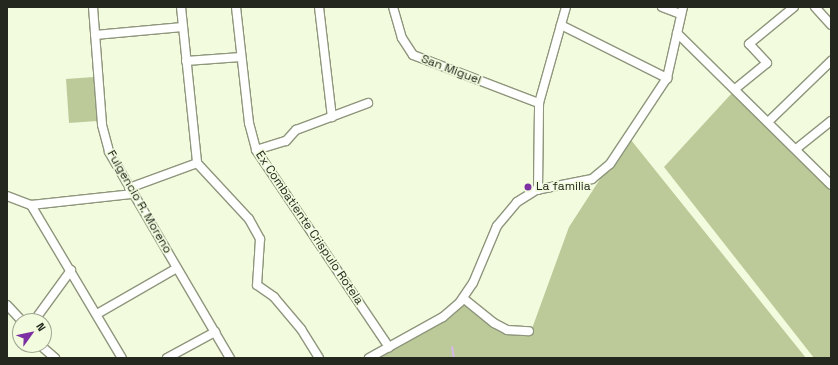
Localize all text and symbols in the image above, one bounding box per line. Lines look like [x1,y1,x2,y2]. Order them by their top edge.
street label: San Miguel [419,52,483,88]
street label: Fulgencio R. Moreno [103,148,175,256]
street label: Ex Combatiente Crispulo Rotela [252,149,366,307]
place label: La familia [536,180,591,194]
marker: La familia [523,182,533,192]
north arrow [12,313,52,353]
text: N [33,320,49,334]

